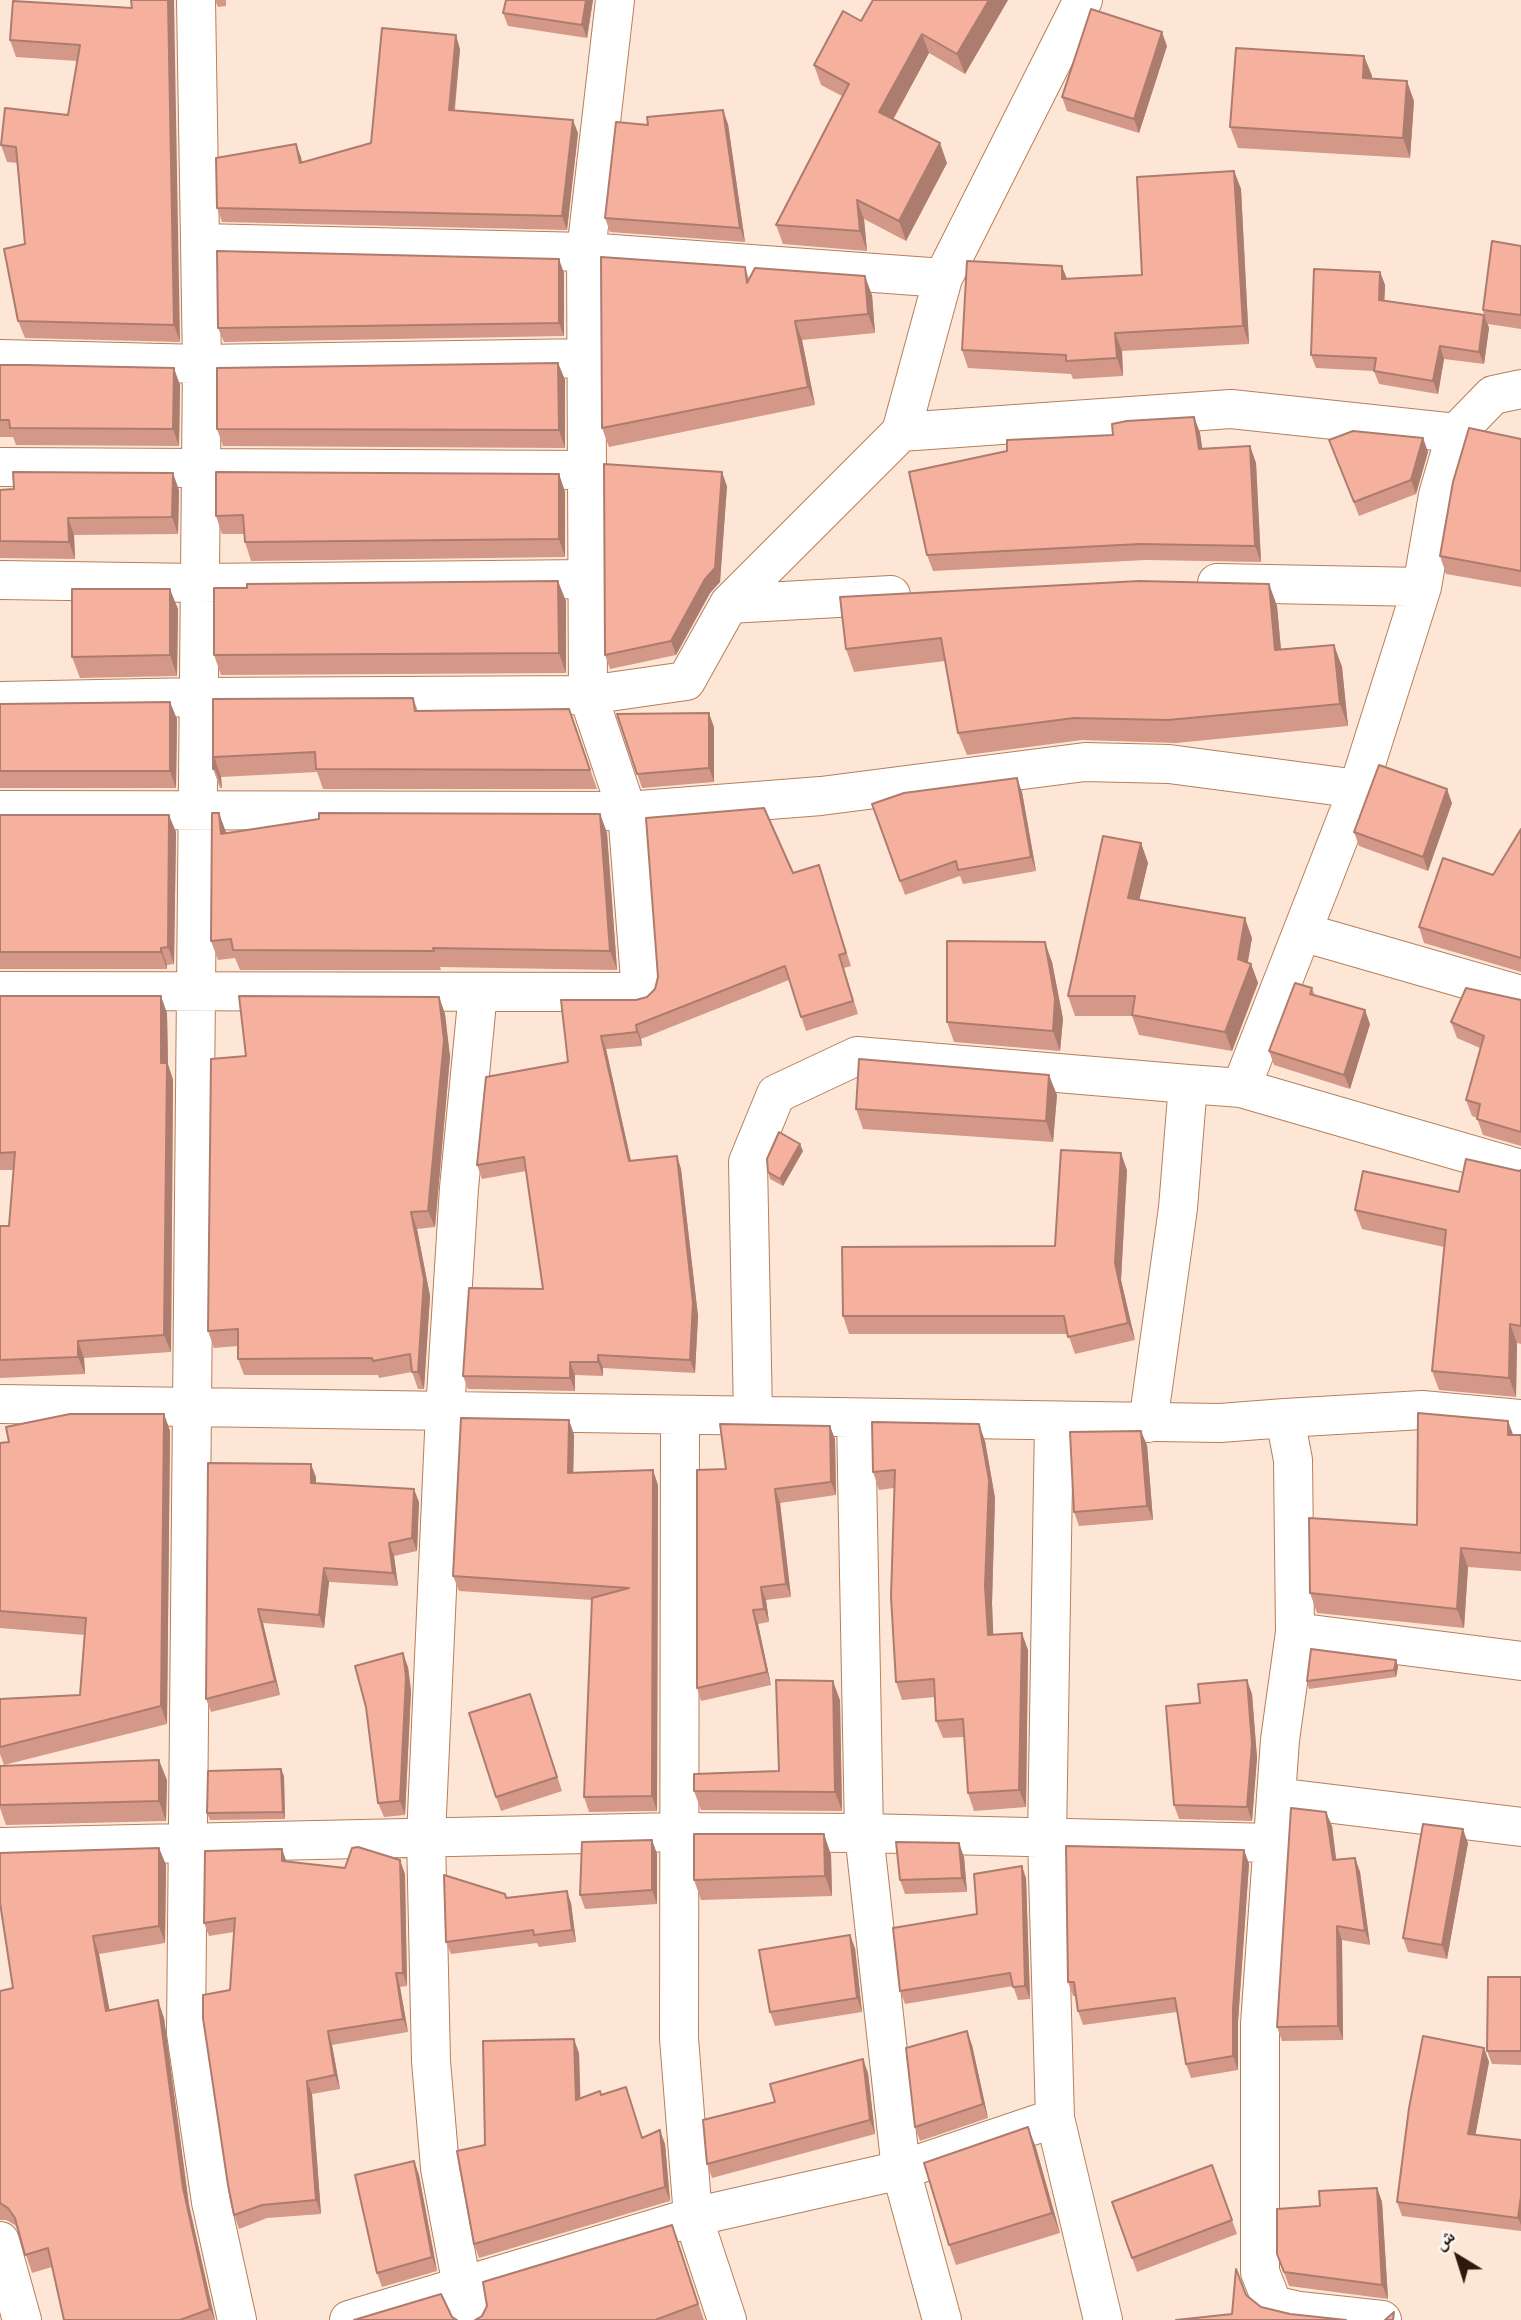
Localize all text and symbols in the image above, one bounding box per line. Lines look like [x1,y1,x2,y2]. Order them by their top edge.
north arrow [1423,2222,1493,2292]
text: ش [1430,2225,1460,2256]

